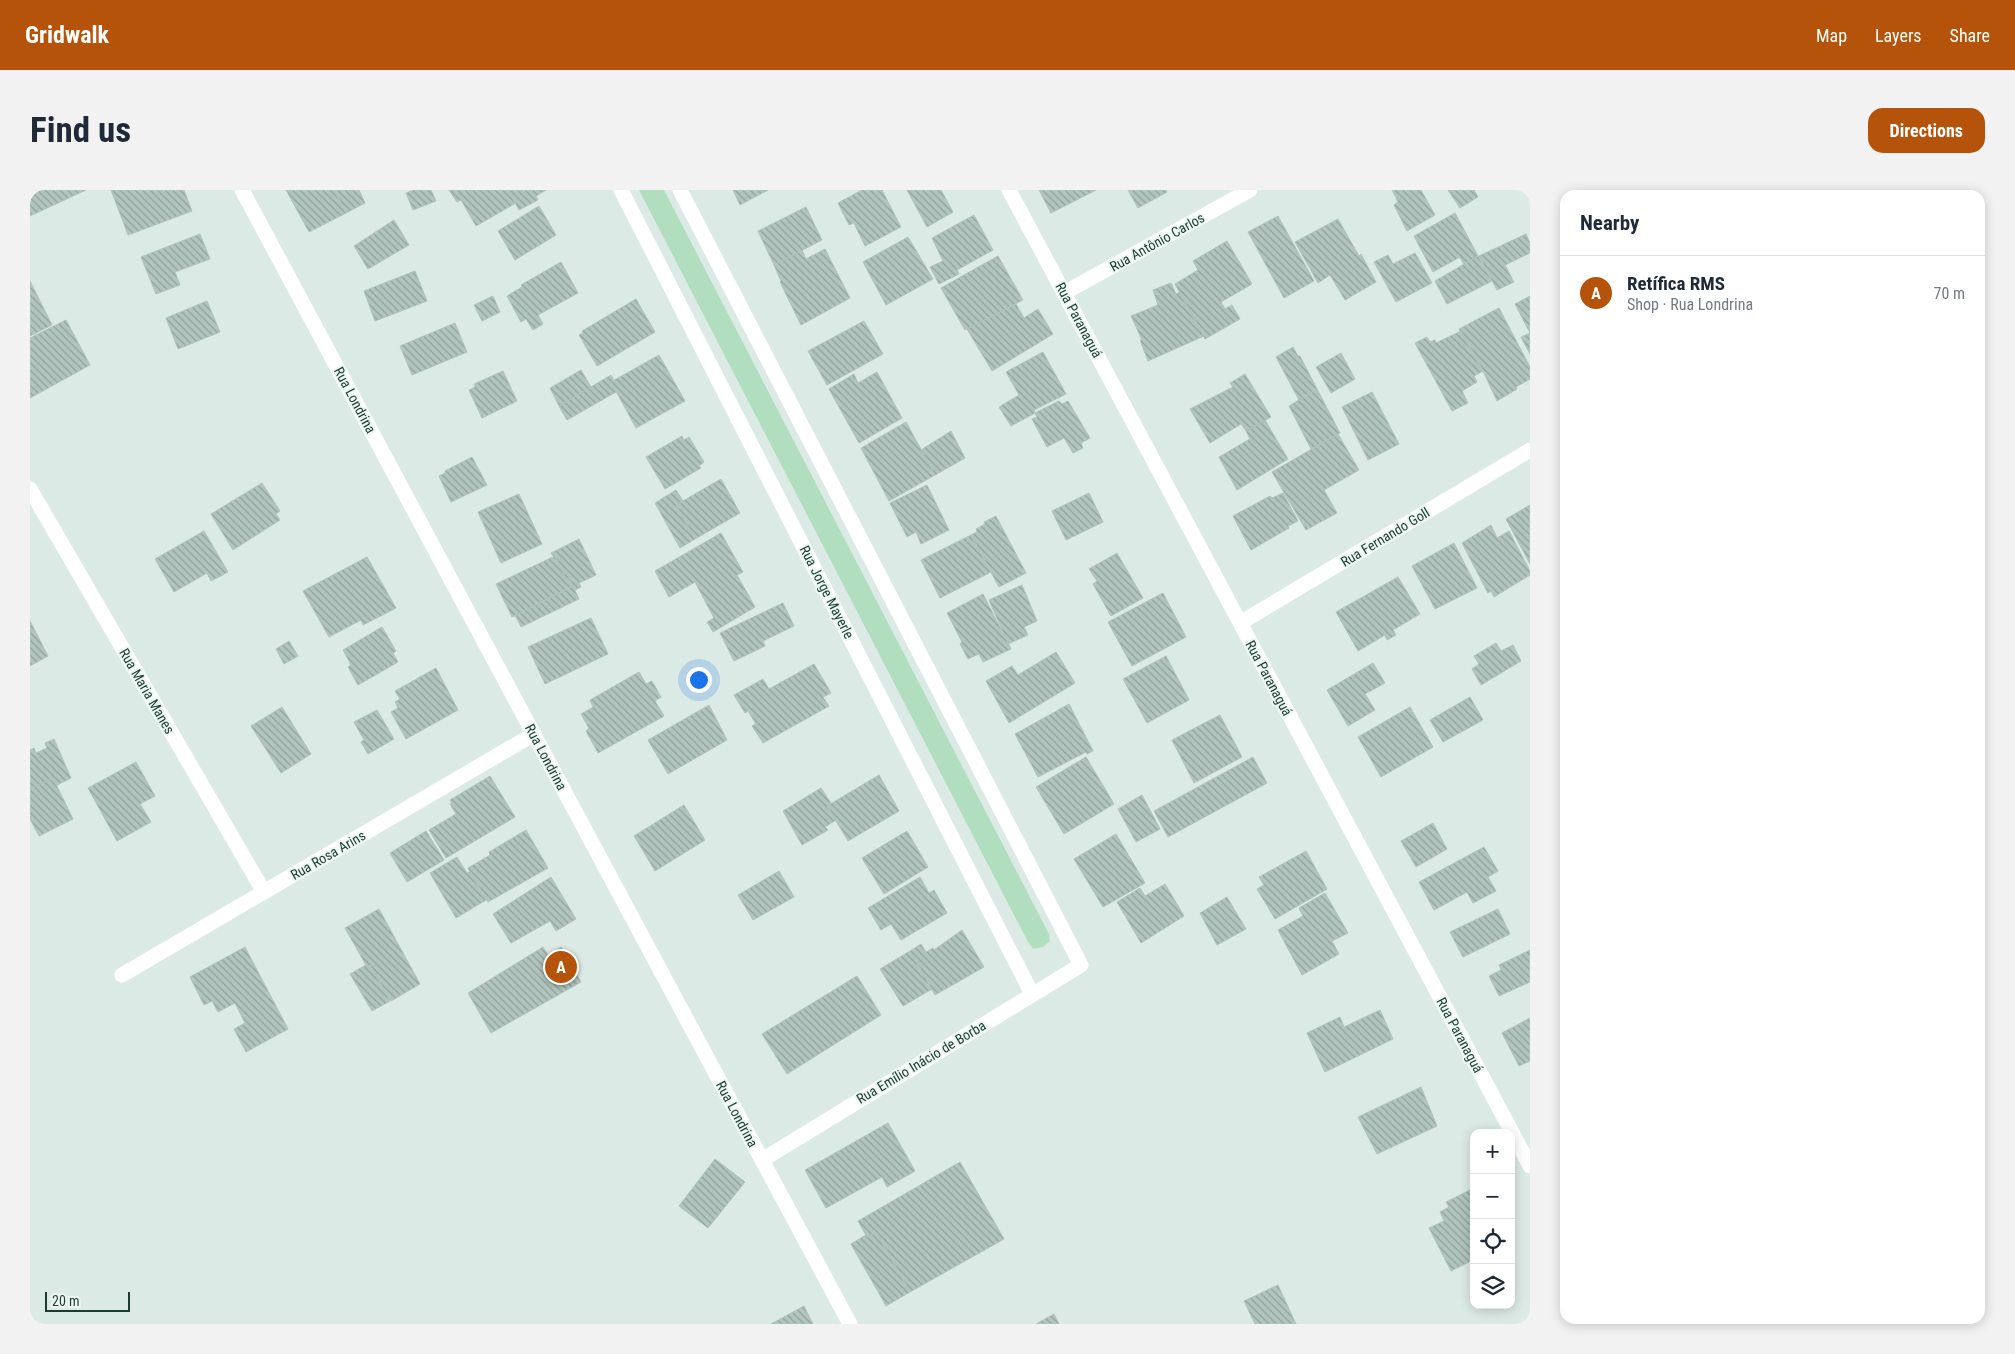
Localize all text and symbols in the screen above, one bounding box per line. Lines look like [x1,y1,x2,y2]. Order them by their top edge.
text: Gridwalk [25,21,109,49]
text: Map [1816,25,1847,46]
text: Layers [1875,25,1922,46]
text: Share [1950,25,1990,46]
button: Directions [1868,108,1985,153]
text: Find us [30,110,131,151]
street label: Rua Antônio Carlos [1107,209,1207,275]
text: Nearby [1580,211,1639,235]
text: Retífica RMS [1627,272,1725,295]
street label: Rua Paranaguá [1052,280,1106,360]
text: A [1591,284,1601,303]
text: 70 m [1933,284,1965,303]
text: Shop · Rua Londrina [1627,295,1753,314]
street label: Rua Londrina [331,364,379,436]
street label: Rua Fernando Goll [1338,504,1432,570]
street label: Rua Jorge Mayerle [797,543,858,642]
street label: Rua Paranaguá [1242,638,1296,718]
street label: Rua Maria Manes [116,646,178,736]
your location [686,667,712,693]
street label: Rua Londrina [522,721,570,793]
street label: Rua Rosa Arins [288,827,368,883]
pin: A [545,948,577,986]
street label: Rua Paranaguá [1433,995,1487,1075]
street label: Rua Emílio Inácio de Borba [854,1017,988,1107]
street label: Rua Londrina [713,1078,761,1150]
map controls [1470,1129,1515,1309]
button: + [1470,1129,1515,1174]
button: − [1470,1174,1515,1219]
button: locate [1470,1219,1515,1264]
button: layers [1470,1264,1515,1309]
scale bar [45,1289,130,1312]
text: 20 m [52,1293,80,1309]

